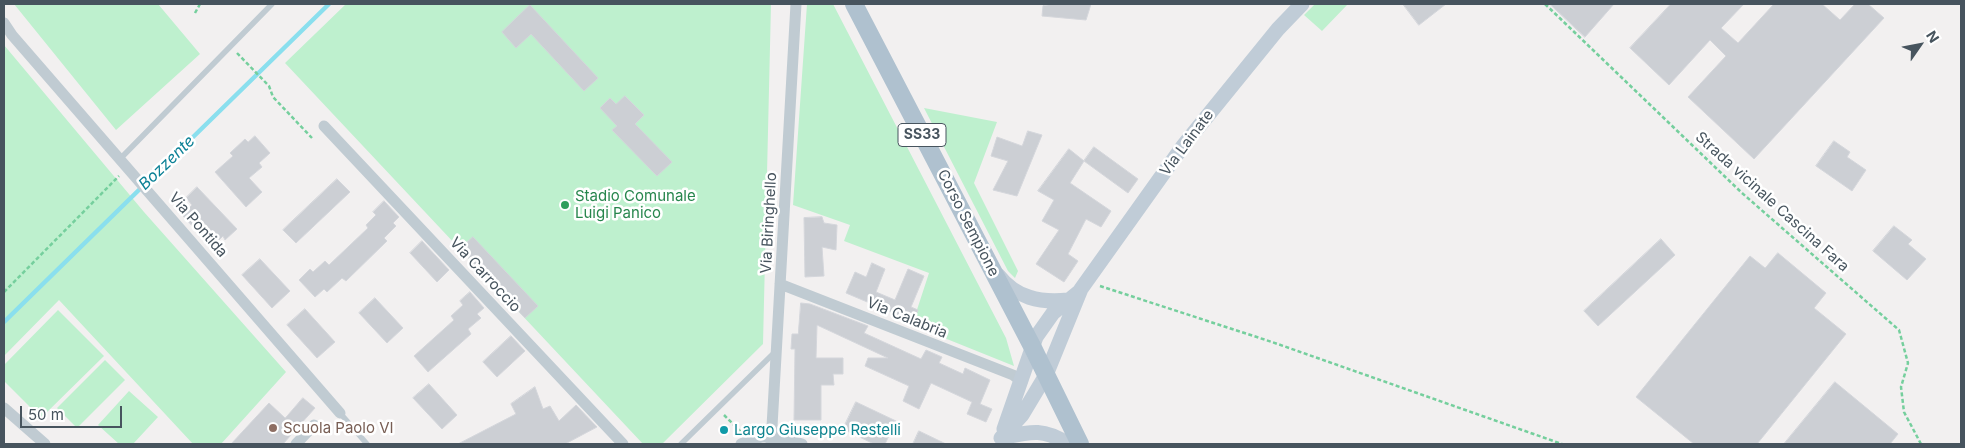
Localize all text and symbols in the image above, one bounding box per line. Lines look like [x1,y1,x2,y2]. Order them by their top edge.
north arrow [1895,20,1945,70]
text: N [1923,27,1943,46]
street label: Via Lainate [1156,106,1218,180]
road number: SS33 [898,124,946,146]
street label: Strada vicinale Cascina Fara [1691,128,1853,276]
water label: Bozzente [135,132,199,194]
street label: Corso Sempione [933,166,1003,280]
street label: Via Biringhello [757,172,781,274]
place label: Stadio Comunale Luigi Panico [575,187,696,222]
street label: Via Pontida [165,189,231,261]
marker: Stadio Comunale Luigi Panico [559,199,571,211]
street label: Via Carroccio [446,234,524,316]
street label: Via Calabria [864,294,950,342]
scale bar [22,396,125,428]
text: 50 m [28,405,64,424]
place label: Scuola Paolo VI [283,419,394,437]
place label: Largo Giuseppe Restelli [734,421,901,439]
marker: Scuola Paolo VI [267,422,279,434]
marker: Largo Giuseppe Restelli [718,424,730,436]

